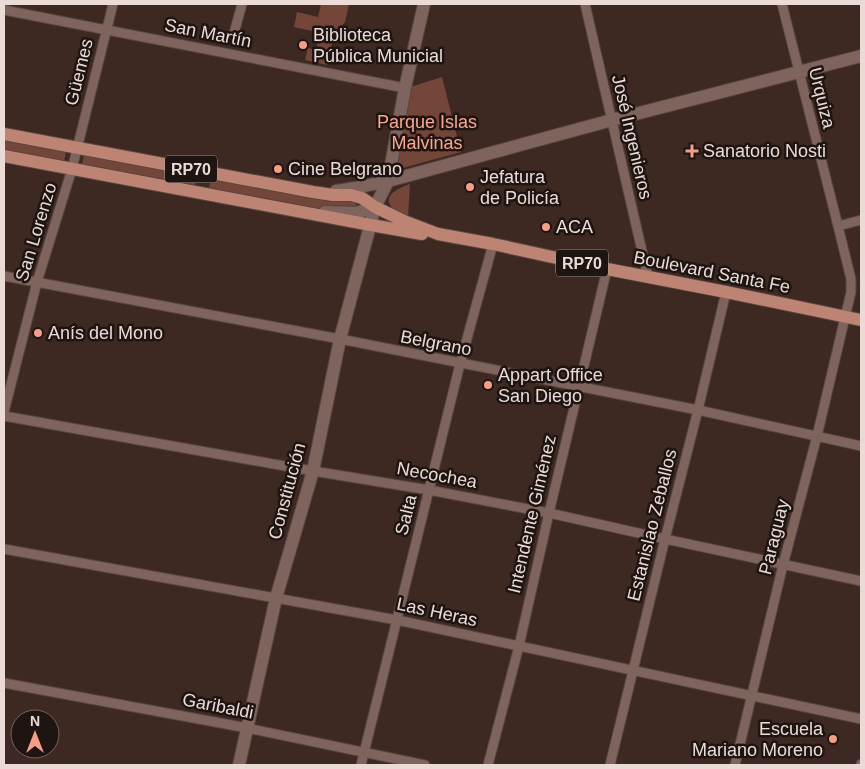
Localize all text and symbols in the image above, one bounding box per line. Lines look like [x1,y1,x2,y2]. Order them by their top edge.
street label: San Martín [163,15,253,51]
place label: Biblioteca Pública Municial [313,25,443,66]
street label: Güemes [61,37,97,107]
marker: Biblioteca Pública Municial [297,39,309,51]
street label: Urquiza [805,65,839,131]
street label: José Ingenieros [608,73,656,201]
park label: Parque Islas Malvinas [377,112,477,153]
place label: Sanatorio Nosti [703,141,826,161]
marker: Sanatorio Nosti [685,144,699,158]
road number: RP70 [165,156,217,182]
place label: Cine Belgrano [288,159,402,179]
marker: Cine Belgrano [272,163,284,175]
place label: Jefatura de Policía [480,167,560,208]
street label: San Lorenzo [12,180,60,284]
marker: Jefatura de Policía [464,181,476,193]
place label: ACA [556,217,593,237]
marker: ACA [540,221,552,233]
street label: Boulevard Santa Fe [632,247,792,297]
road number: RP70 [556,250,608,276]
place label: Anís del Mono [48,323,163,343]
street label: Belgrano [399,326,473,360]
marker: Anís del Mono [32,327,44,339]
place label: Appart Office San Diego [498,365,603,406]
marker: Appart Office San Diego [482,379,494,391]
street label: Intendente Giménez [504,433,560,595]
street label: Constitución [265,441,309,541]
street label: Estanislao Zeballos [623,447,681,603]
street label: Necochea [395,458,480,492]
street label: Salta [391,492,421,537]
street label: Paraguay [755,497,793,577]
street label: Las Heras [395,594,479,630]
street label: Garibaldi [181,689,255,723]
north arrow [10,709,60,759]
text: N [30,713,40,729]
place label: Escuela Mariano Moreno [692,719,824,760]
marker: Escuela Mariano Moreno [827,733,839,745]

